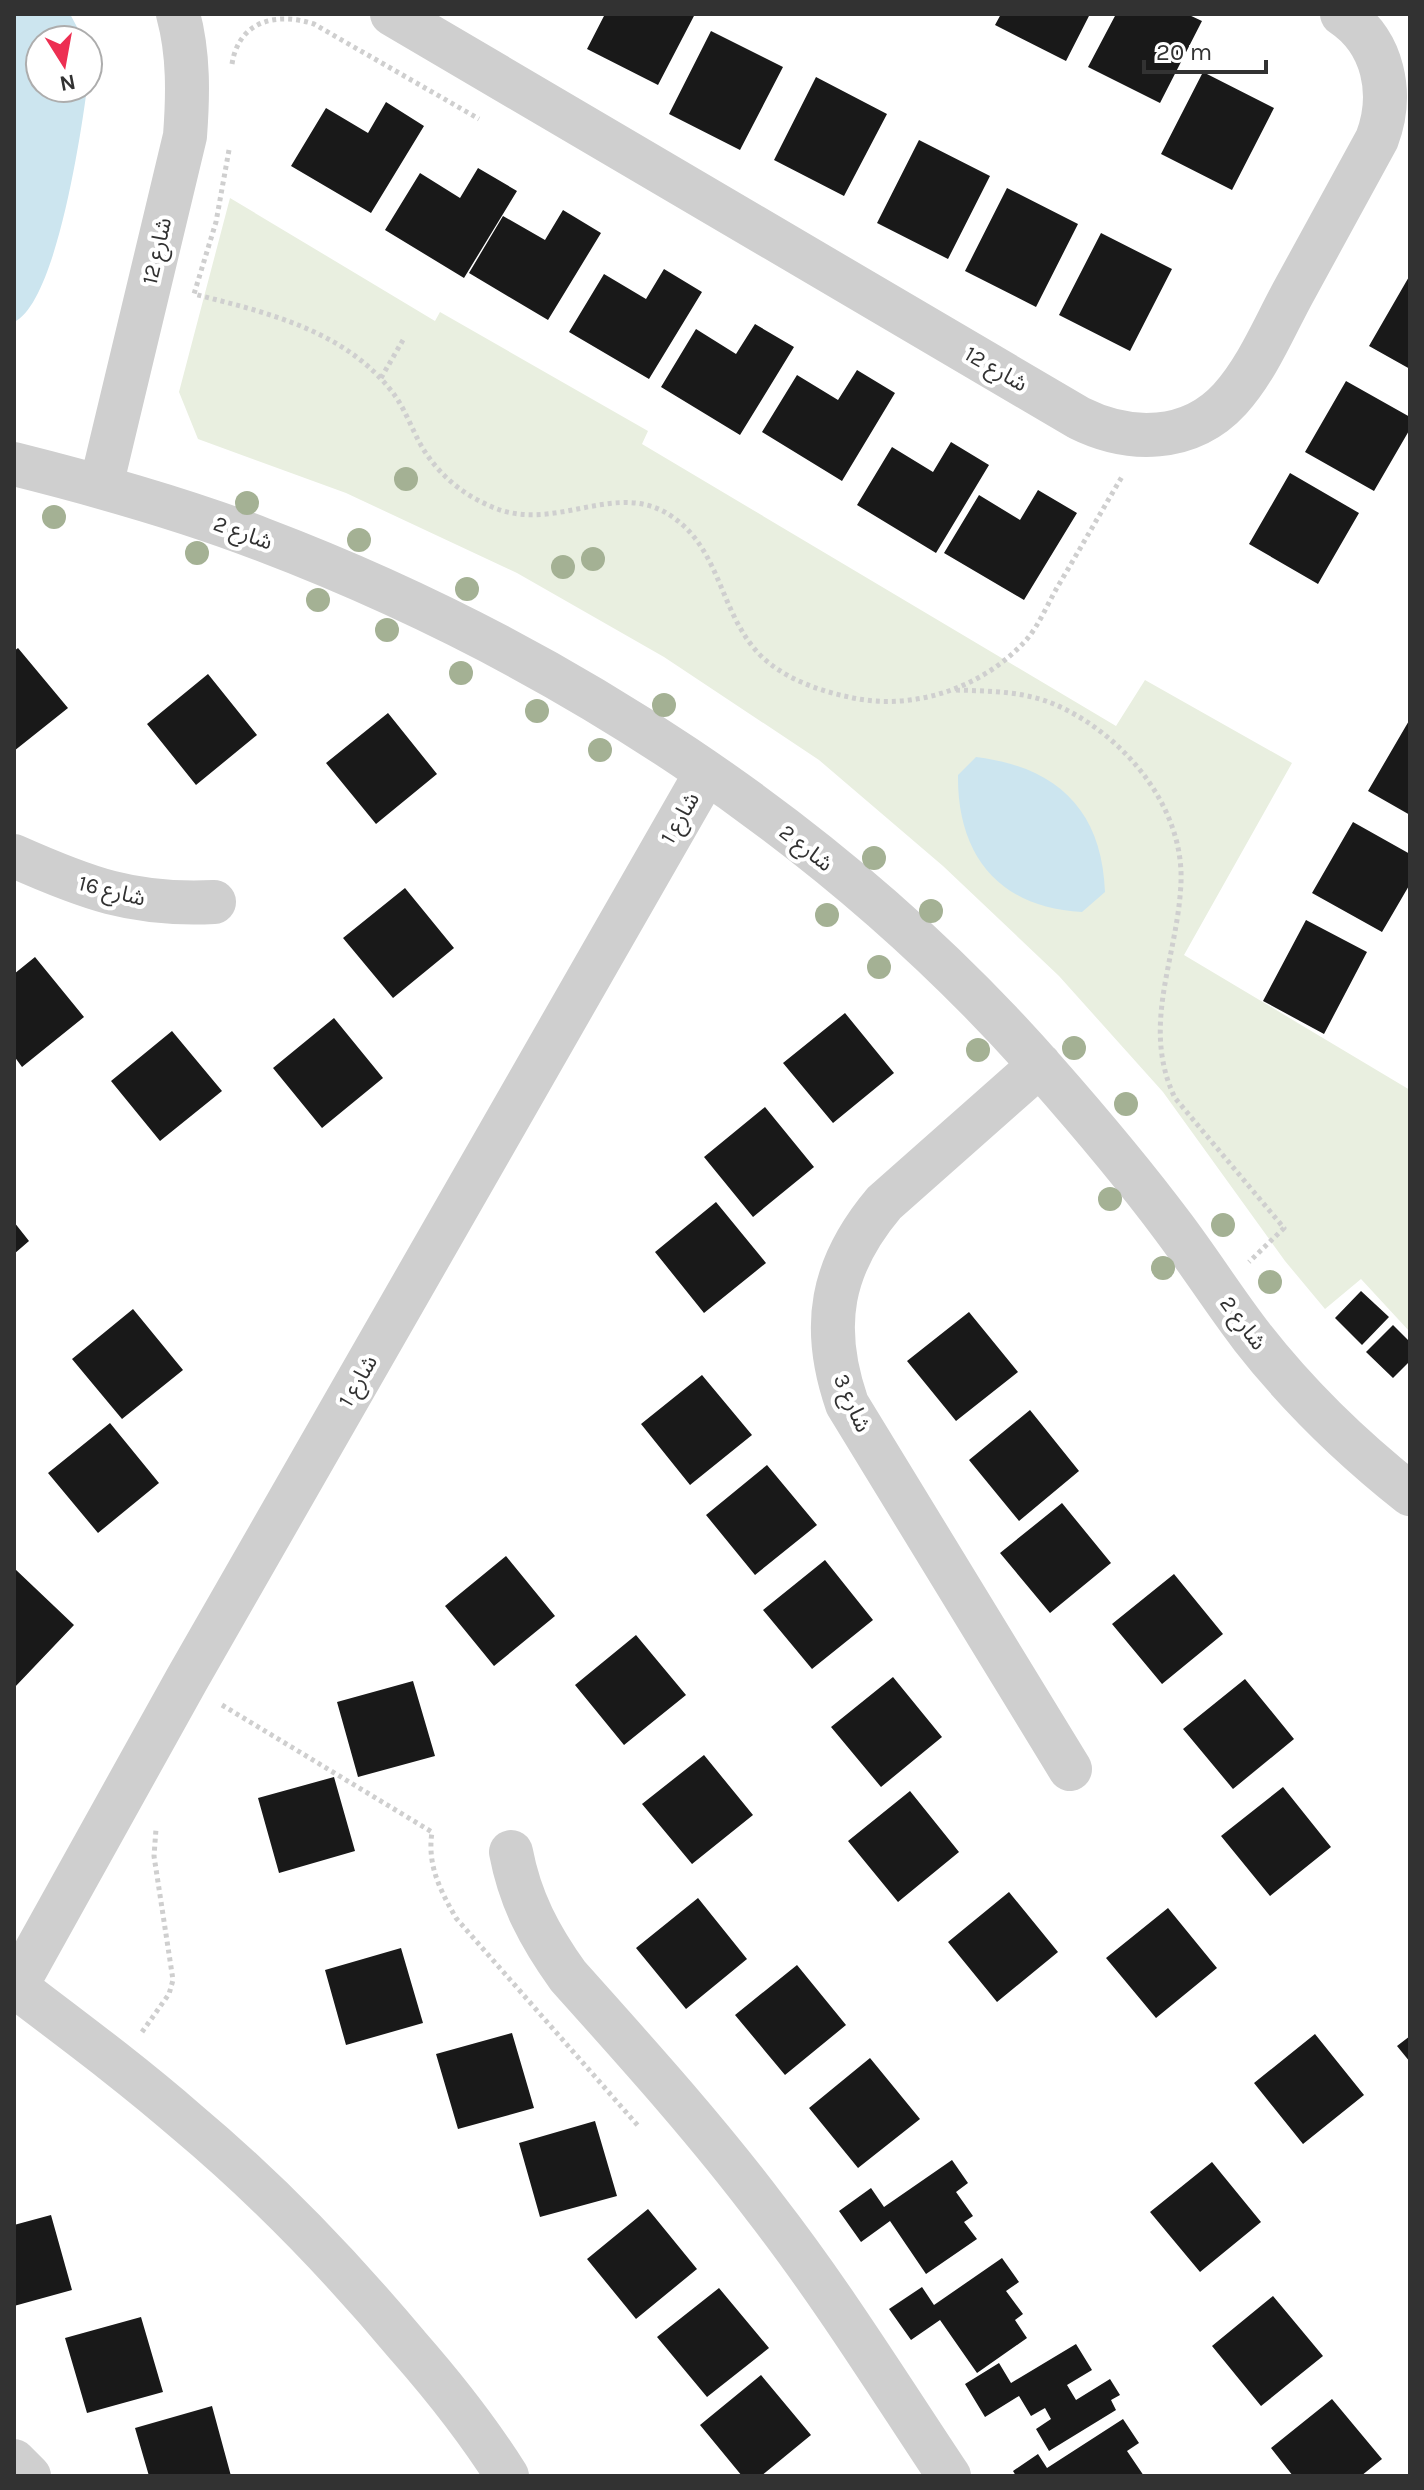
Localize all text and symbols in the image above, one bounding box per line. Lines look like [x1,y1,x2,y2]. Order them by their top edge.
north arrow [24,24,104,104]
scale bar [1144,24,1266,74]
text: 20 m [1156,38,1212,66]
text: N [57,68,78,97]
street label: شارع 12 [137,215,180,288]
street label: شارع 12 [958,341,1032,400]
street label: شارع 2 [209,510,276,558]
street label: شارع 1 [655,788,708,850]
street label: شارع 2 [772,819,838,879]
street label: شارع 16 [75,870,148,915]
street label: شارع 2 [1212,1291,1272,1357]
street label: شارع 1 [333,1351,386,1413]
street label: شارع 3 [825,1370,876,1437]

